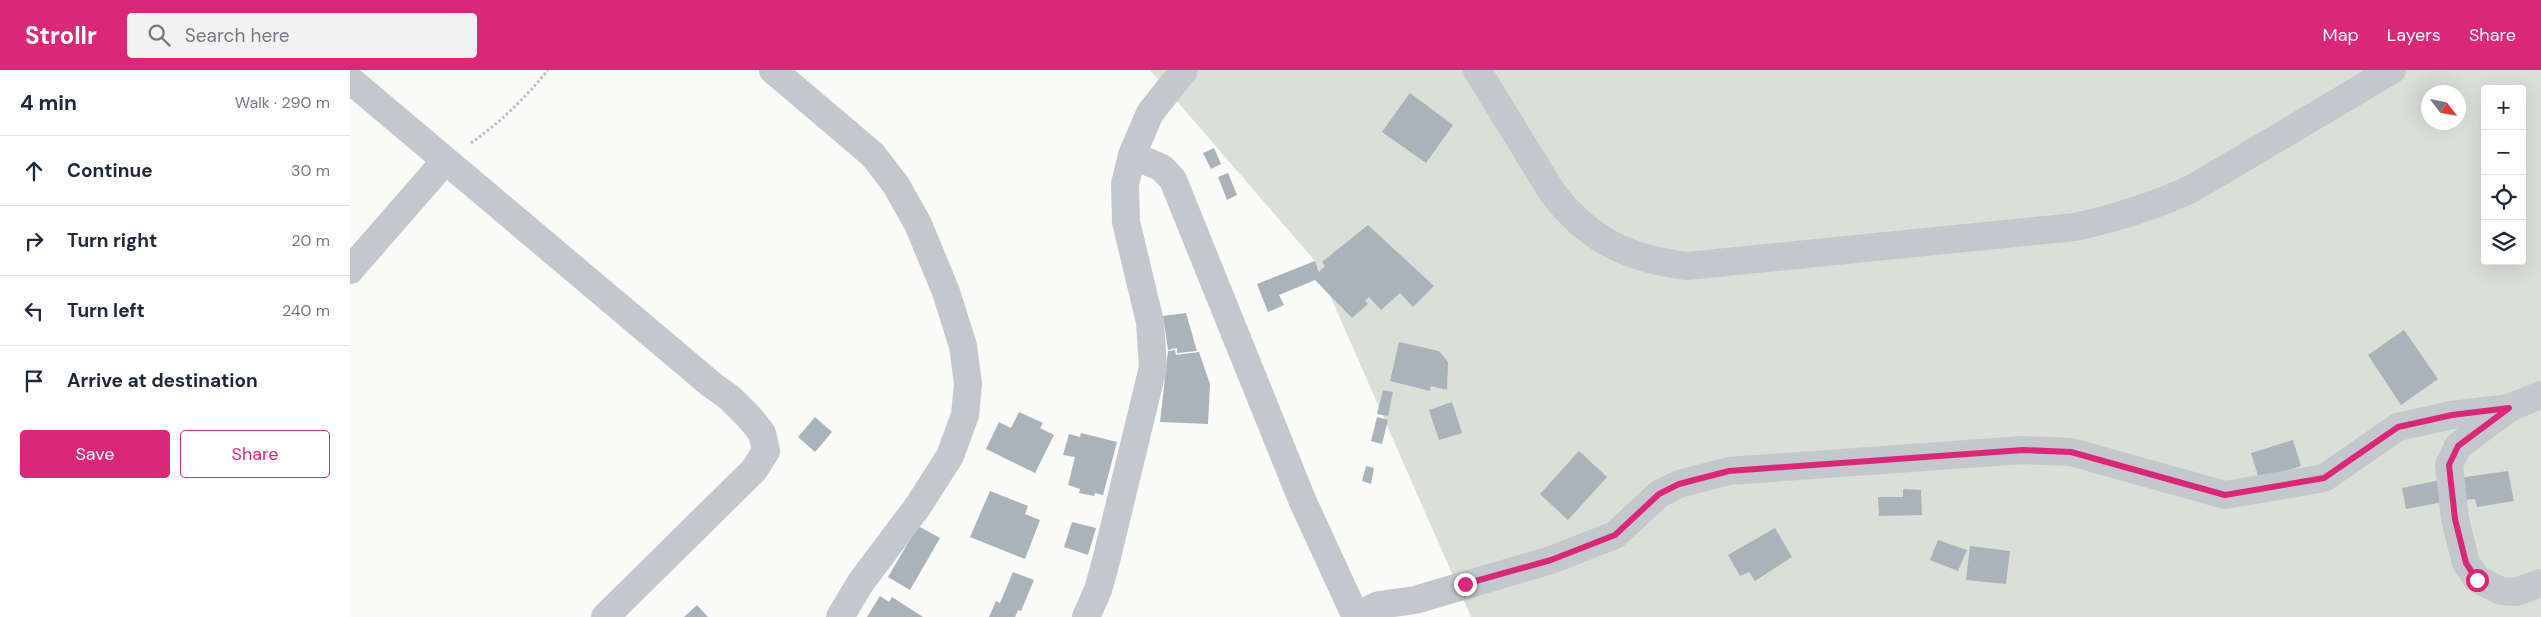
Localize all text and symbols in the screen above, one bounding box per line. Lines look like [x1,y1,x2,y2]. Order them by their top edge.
search box [127,13,477,58]
text: Strollr [25,20,97,51]
icon: search [145,21,173,49]
text: Search here [185,23,290,48]
text: Map [2323,23,2359,47]
text: Layers [2387,23,2441,47]
text: Share [2469,23,2516,47]
north arrow [2421,85,2466,130]
map controls [2481,85,2526,265]
button: + [2481,85,2526,130]
text: 4 min [20,89,77,117]
text: Walk · 290 m [235,92,330,113]
button: − [2481,130,2526,175]
icon: ahead [20,157,48,185]
text: Continue [67,158,153,183]
text: 30 m [291,160,330,181]
button: locate [2481,175,2526,220]
button: layers [2481,220,2526,265]
icon: right [20,227,48,255]
text: Turn right [67,228,157,253]
text: 20 m [291,230,330,251]
icon: left [20,297,48,325]
text: Turn left [67,298,145,323]
text: 240 m [282,300,330,321]
icon: arrive [20,367,48,395]
text: Arrive at destination [67,368,258,393]
button: Save [20,430,170,478]
button: Share [180,430,330,478]
route start [2466,569,2489,592]
route end [1454,573,1477,596]

